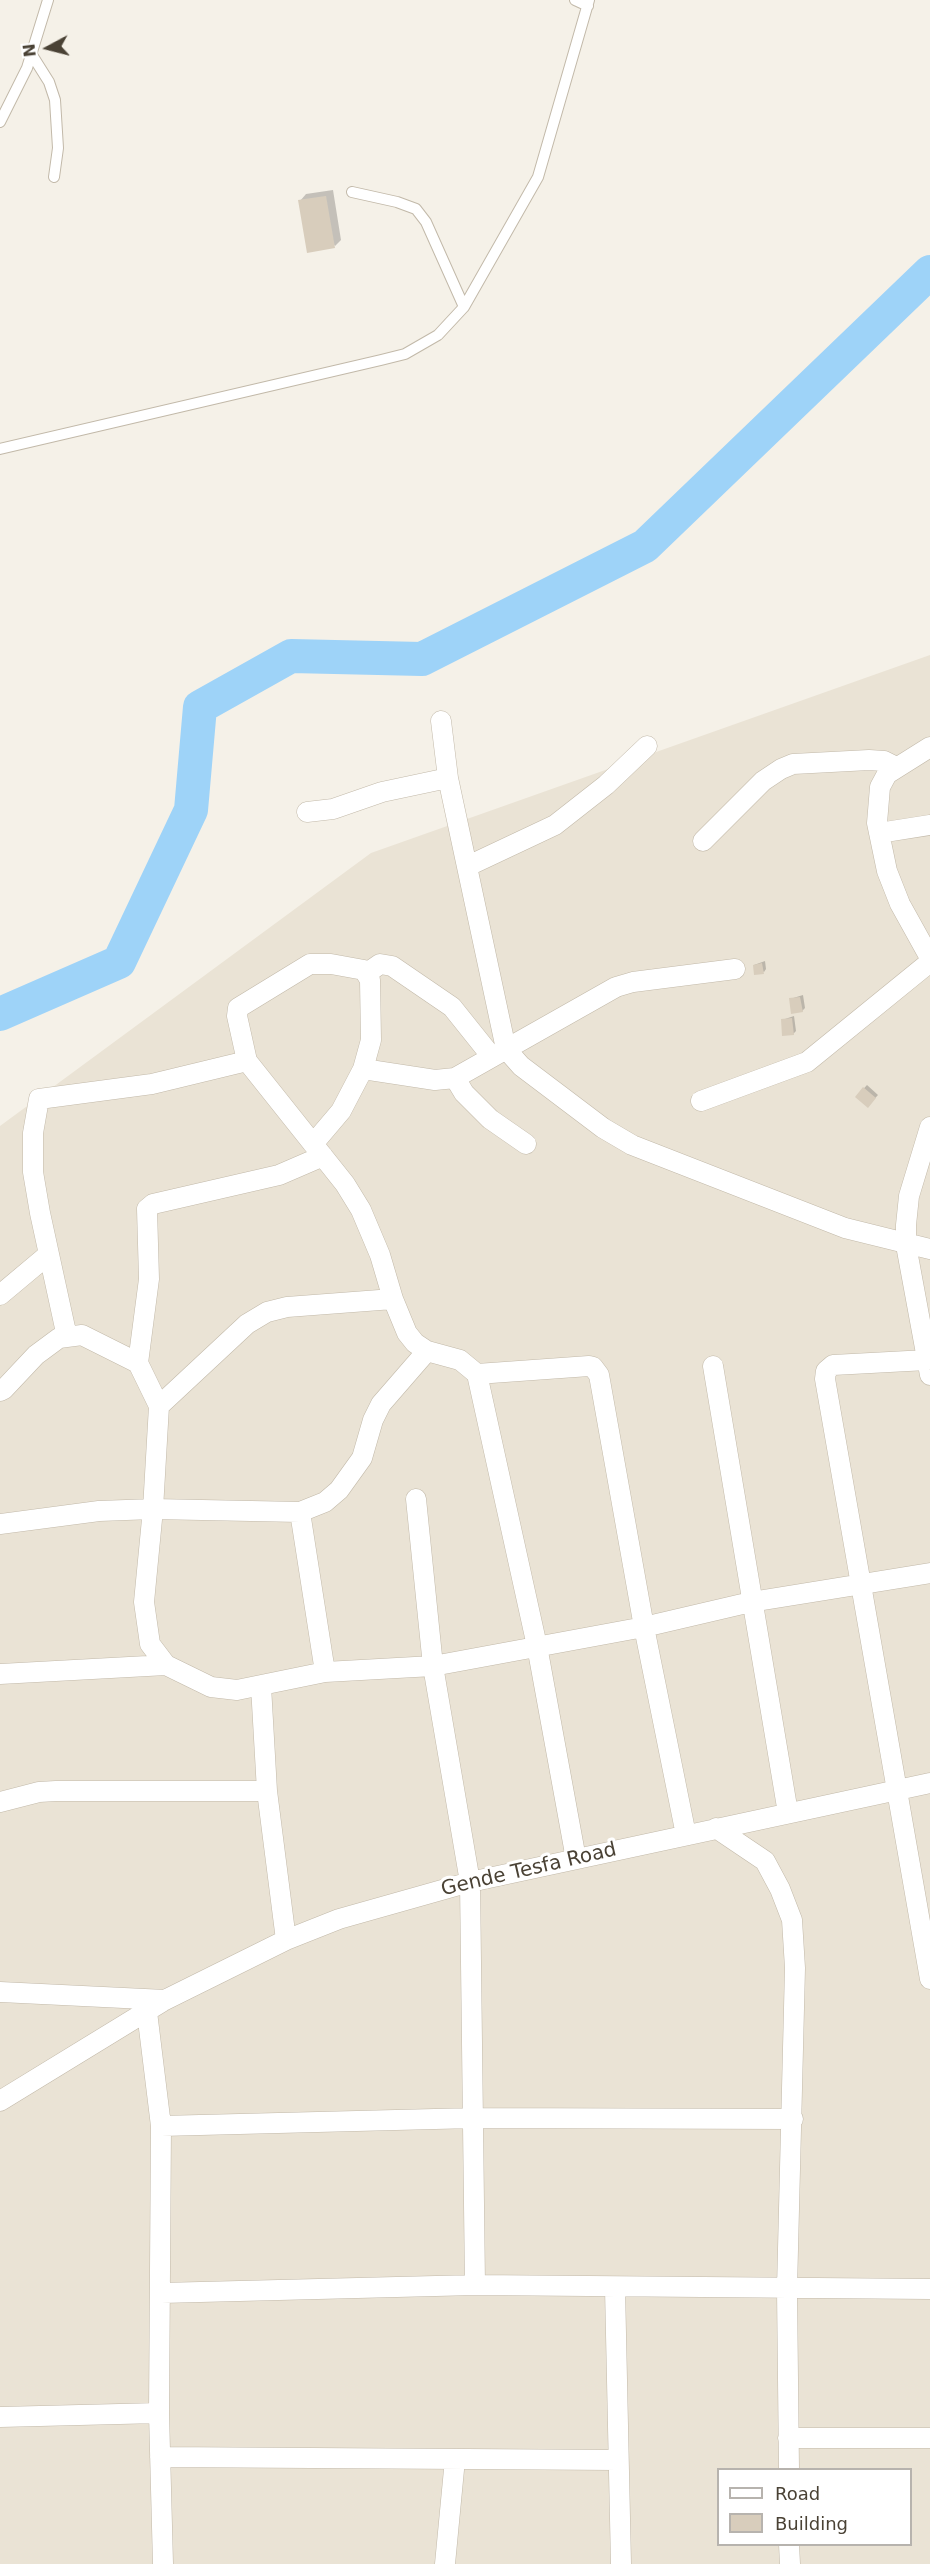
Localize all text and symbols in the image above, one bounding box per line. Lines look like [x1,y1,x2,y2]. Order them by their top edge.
north arrow [18,18,78,78]
text: N [19,42,40,58]
street label: Gende Tesfa Road [439,1838,619,1902]
legend [717,2468,912,2546]
text: Road [775,2483,820,2504]
text: Building [775,2513,848,2534]

